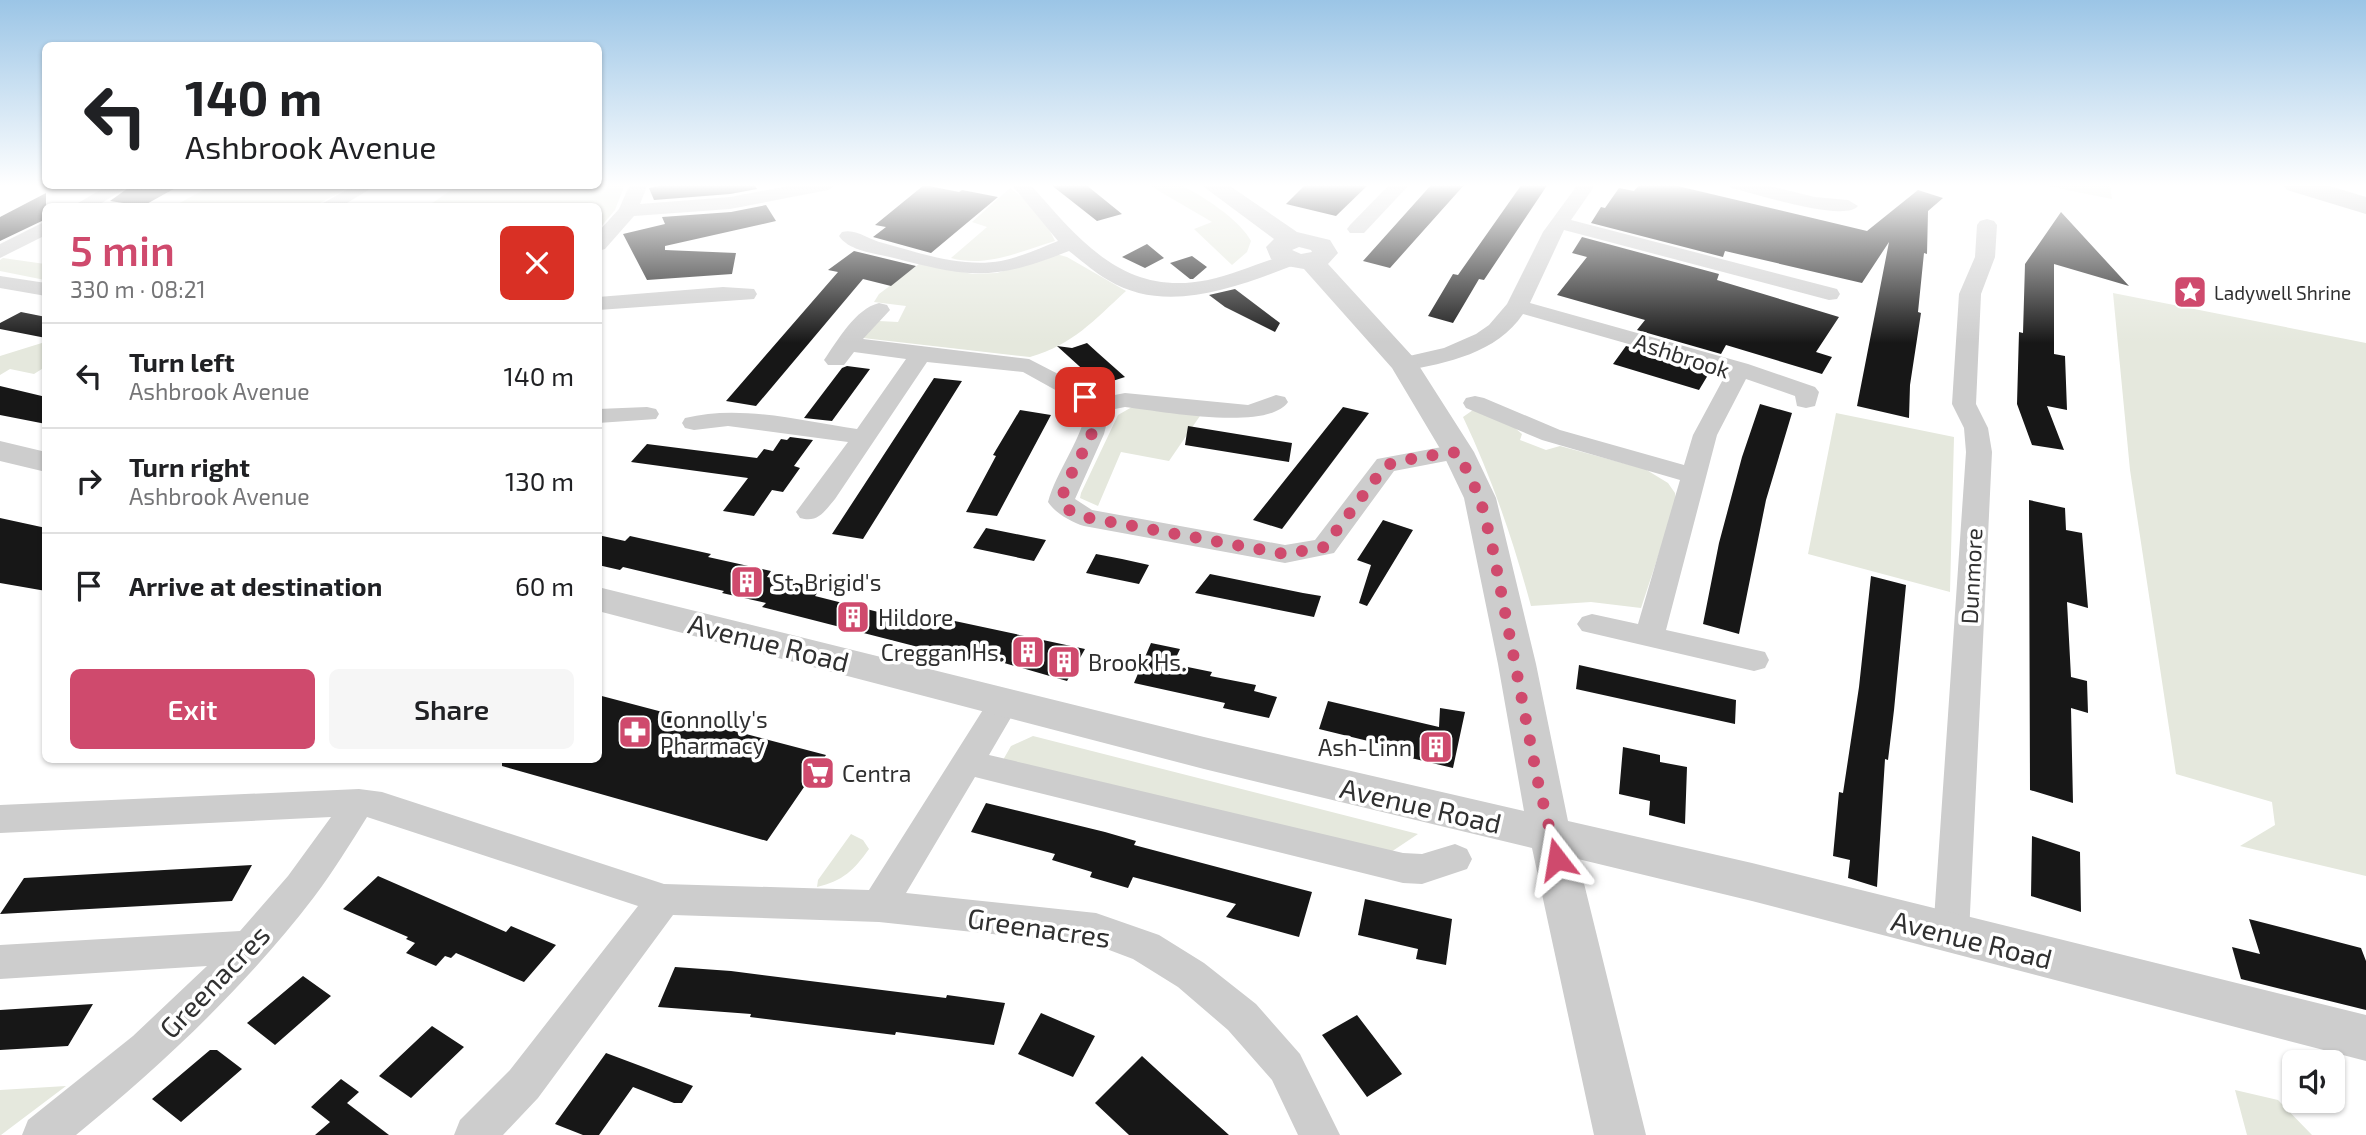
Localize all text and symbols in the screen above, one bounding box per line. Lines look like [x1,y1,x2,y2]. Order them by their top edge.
text: 140 m [185,67,322,126]
icon: left [70,70,161,161]
text: Ashbrook Avenue [185,127,436,165]
text: 5 min [70,224,175,274]
button: close [500,226,574,300]
place icon: Ladywell Shrine [2171,273,2209,311]
text: 330 m · 08:21 [70,275,206,303]
place label: Ladywell Shrine [2214,281,2351,304]
street label: Ashbrook [1630,326,1734,384]
text: Turn left [129,346,235,377]
icon: left [70,357,108,395]
text: 140 m [503,360,574,391]
pin [1055,367,1115,427]
text: Ashbrook Avenue [129,377,310,405]
icon: arrive [1066,378,1104,416]
text: Turn right [129,451,250,482]
icon: right [70,462,108,500]
text: 130 m [505,465,574,496]
text: Ashbrook Avenue [129,482,310,510]
street label: Dunmore [1955,527,1987,625]
building icon: St. Brigid's [728,563,766,601]
icon: arrive [70,567,108,605]
place label: St. Brigid's [772,568,881,596]
text: Arrive at destination [129,570,382,601]
text: 60 m [515,570,574,601]
building icon: Hildore [834,598,872,636]
place label: Hildore [878,603,953,631]
street label: Avenue Road [685,606,853,678]
building icon: Creggan Hs. [1009,633,1047,671]
place label: Creggan Hs. [881,638,1004,666]
building icon: Brook Hs. [1045,643,1083,681]
place label: Brook Hs. [1088,648,1186,676]
button: Exit [70,669,315,749]
button: Share [329,669,574,749]
place label: Connolly's Pharmacy [660,705,768,759]
pharmacy icon: Connolly's Pharmacy [616,713,654,751]
building icon: Ash-Linn [1417,728,1455,766]
place label: Ash-Linn [1318,733,1412,761]
supermarket icon: Centra [799,754,837,792]
place label: Centra [842,759,911,787]
street label: Avenue Road [1337,770,1505,840]
position arrow [1520,822,1594,896]
street label: Greenacres [965,900,1113,954]
street label: Avenue Road [1888,903,2056,975]
street label: Greenacres [152,917,276,1045]
map controls [2282,1050,2345,1113]
button: sound [2282,1050,2345,1113]

